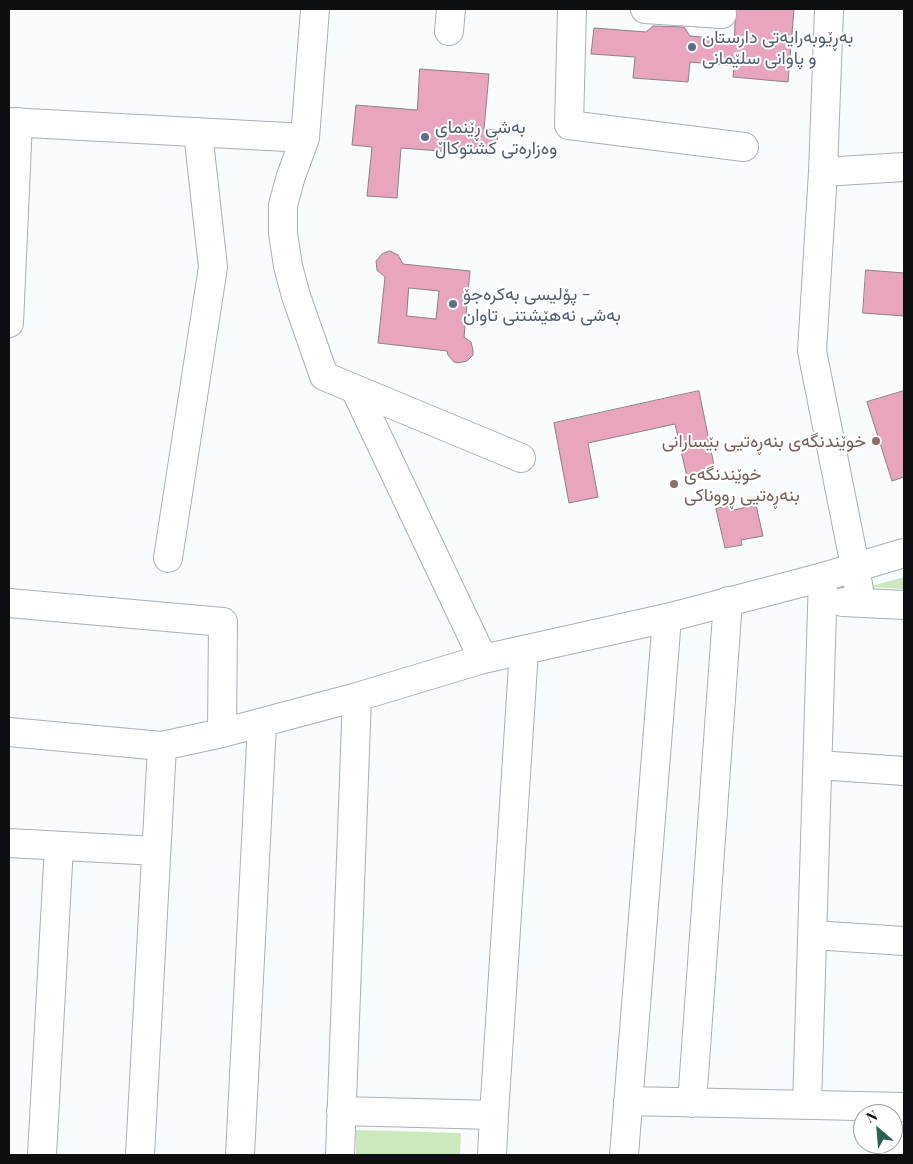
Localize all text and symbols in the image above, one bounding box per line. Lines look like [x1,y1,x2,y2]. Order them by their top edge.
place label: بەڕێوبەرایەتی دارستان و پاوانی سلێمانی [702,26,853,68]
marker: بەڕێوبەرایەتی دارستان و پاوانی سلێمانی [686,41,698,53]
place label: بەشی ڕێنمای وەزارەتی کشتوکاڵ [435,116,557,158]
marker: بەشی ڕێنمای وەزارەتی کشتوکاڵ [419,131,431,143]
place label: پۆلیسی بەکرەجۆ - بەشی نەهێشتنی تاوان [463,283,621,326]
marker: پۆلیسی بەکرەجۆ - بەشی نەهێشتنی تاوان [447,298,459,310]
place label: خوێندنگەی بنەڕەتیی بێسارانی [662,430,866,452]
marker: خوێندنگەی بنەڕەتیی بێسارانی [870,435,882,447]
place label: خوێندنگەی بنەڕەتیی ڕووناکی [684,463,800,506]
marker: خوێندنگەی بنەڕەتیی ڕووناکی [668,478,680,490]
north arrow [853,1104,903,1154]
text: N [863,1105,880,1127]

